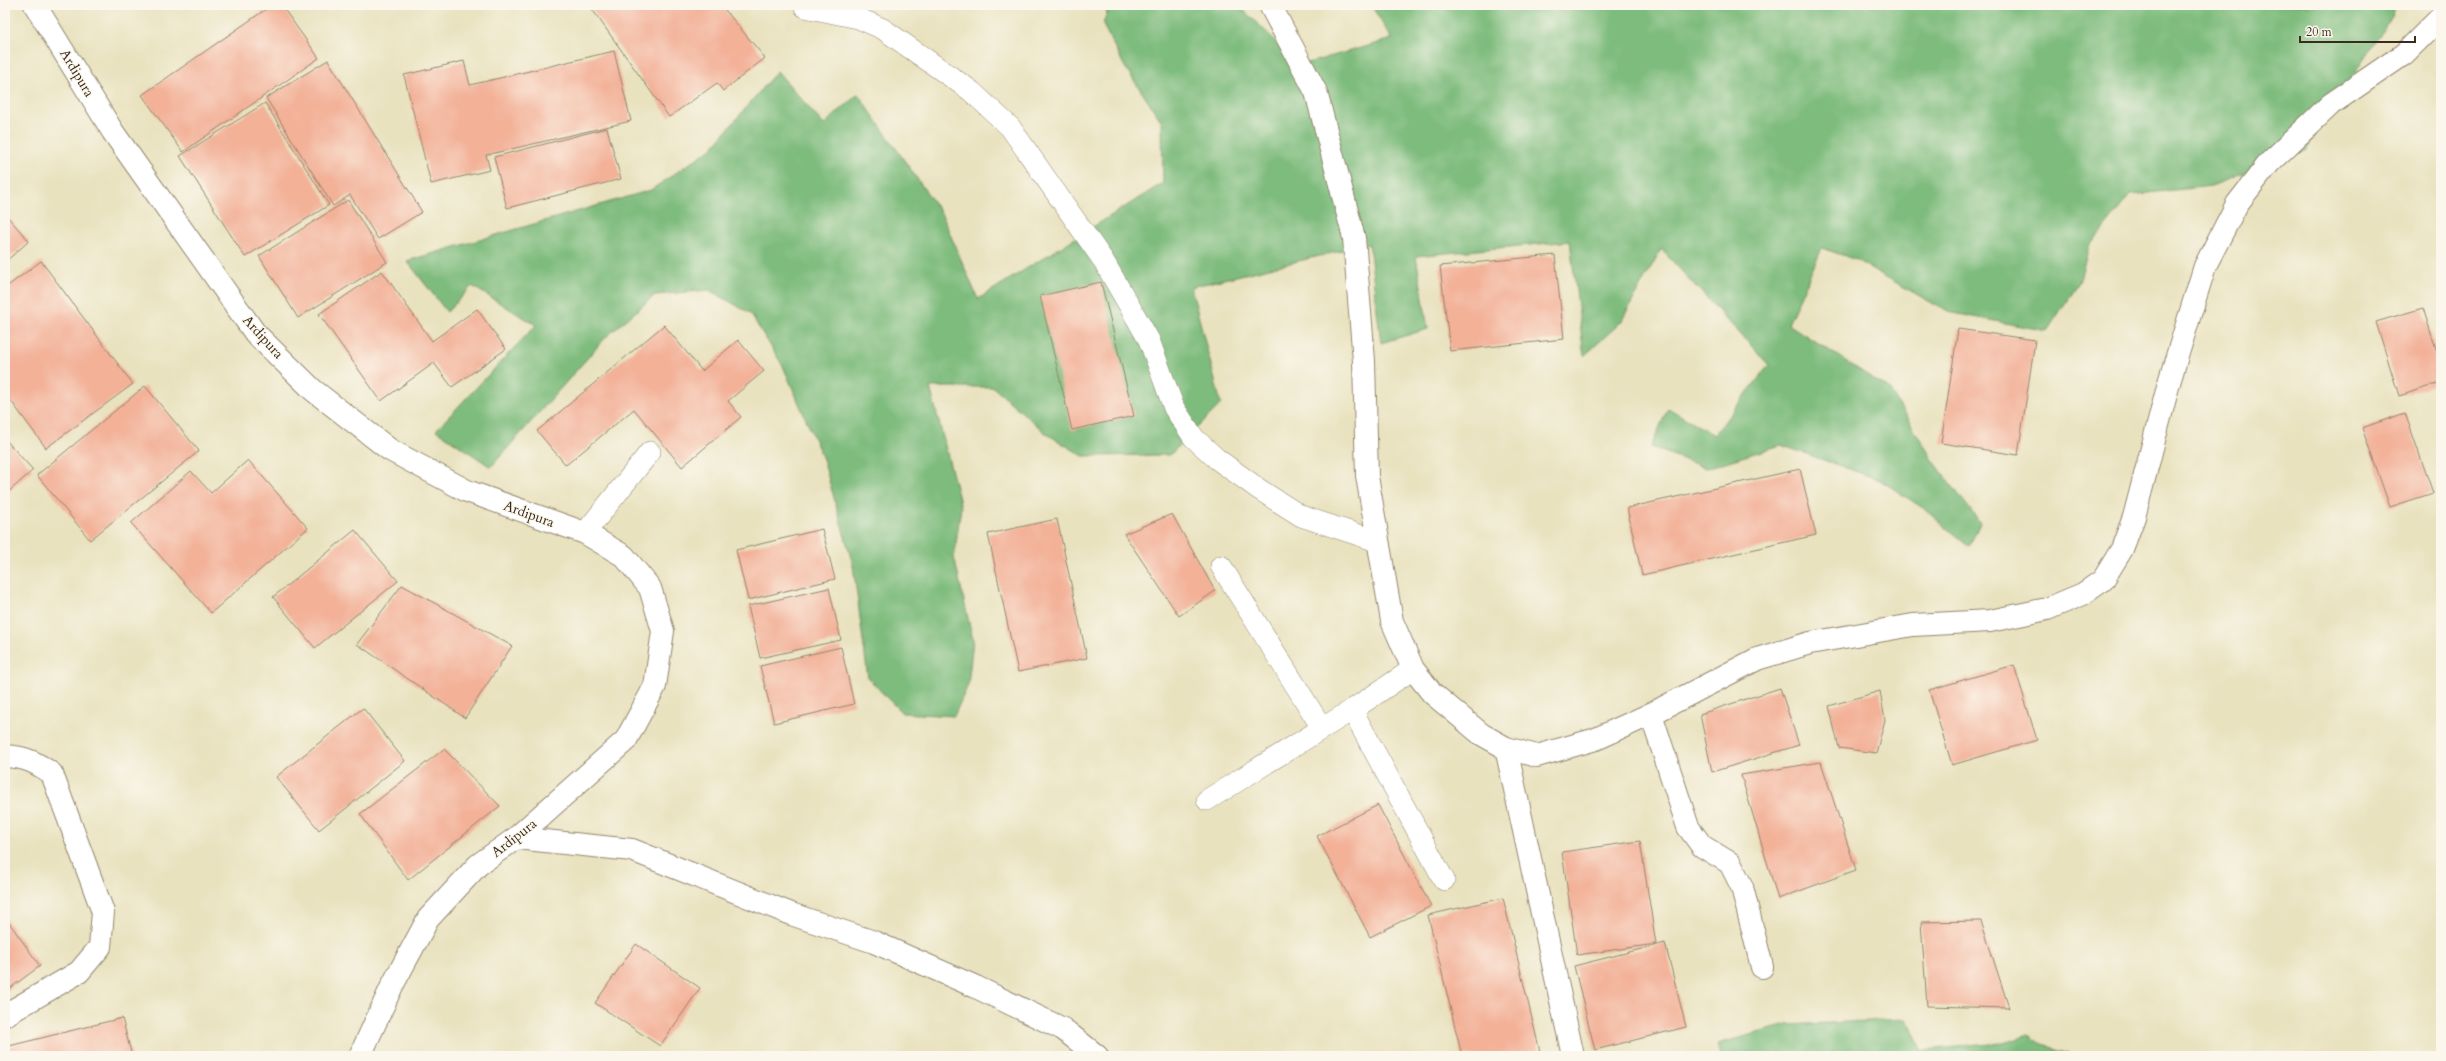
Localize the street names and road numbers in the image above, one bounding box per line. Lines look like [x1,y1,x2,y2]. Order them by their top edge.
street label: Ardipura [55,45,99,101]
street label: Ardipura [238,311,288,363]
street label: Ardipura [501,496,557,532]
street label: Ardipura [487,814,541,862]

